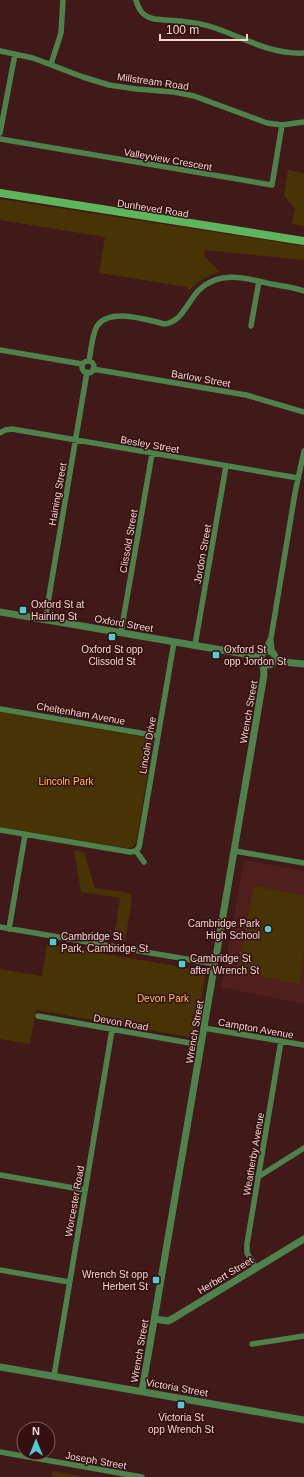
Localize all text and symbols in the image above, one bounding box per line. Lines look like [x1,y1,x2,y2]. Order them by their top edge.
scale bar [160,16,247,42]
text: 100 m [166,23,199,37]
street label: Millstream Road [116,71,189,92]
street label: Valleyview Crescent [123,146,213,173]
street label: Dunheved Road [116,197,189,220]
street label: Barlow Street [170,368,232,389]
street label: Besley Street [120,434,180,455]
street label: Haining Street [47,462,68,526]
street label: Clissold Street [117,508,140,574]
street label: Jordon Street [192,523,213,585]
place label: Oxford St at Haining St [31,599,85,622]
marker: Oxford St at Haining St [18,605,28,615]
street label: Oxford Street [94,613,154,634]
marker: Oxford St opp Clissold St [107,632,117,642]
place label: Oxford St opp Clissold St [81,644,143,667]
place label: Oxford St opp Jordon St [224,644,286,667]
marker: Oxford St opp Jordon St [211,650,221,660]
street label: Wrench Street [238,680,259,744]
street label: Cheltenham Avenue [36,700,127,727]
street label: Lincoln Drive [137,715,158,775]
park label: Lincoln Park [38,776,95,787]
place label: Cambridge Park High School [188,918,261,941]
marker: Cambridge Park High School [263,924,273,934]
place label: Cambridge St Park, Cambridge St [61,931,148,954]
marker: Cambridge St Park, Cambridge St [48,937,58,947]
place label: Cambridge St after Wrench St [190,953,260,976]
marker: Cambridge St after Wrench St [177,959,187,969]
park label: Devon Park [137,993,190,1004]
street label: Wrench Street [184,1000,205,1064]
street label: Devon Road [93,1012,149,1033]
street label: Campton Avenue [217,1016,295,1041]
street label: Weatherby Avenue [241,1111,266,1196]
street label: Worcester Road [63,1165,86,1238]
street label: Herbert Street [196,1254,255,1296]
place label: Wrench St opp Herbert St [82,1269,148,1292]
marker: Wrench St opp Herbert St [151,1275,161,1285]
street label: Wrench Street [129,1319,150,1383]
street label: Victoria Street [145,1377,209,1398]
marker: Victoria St opp Wrench St [176,1400,186,1410]
place label: Victoria St opp Wrench St [148,1412,214,1435]
north arrow [16,1421,56,1461]
text: N [32,1425,40,1437]
street label: Joseph Street [65,1450,127,1471]

